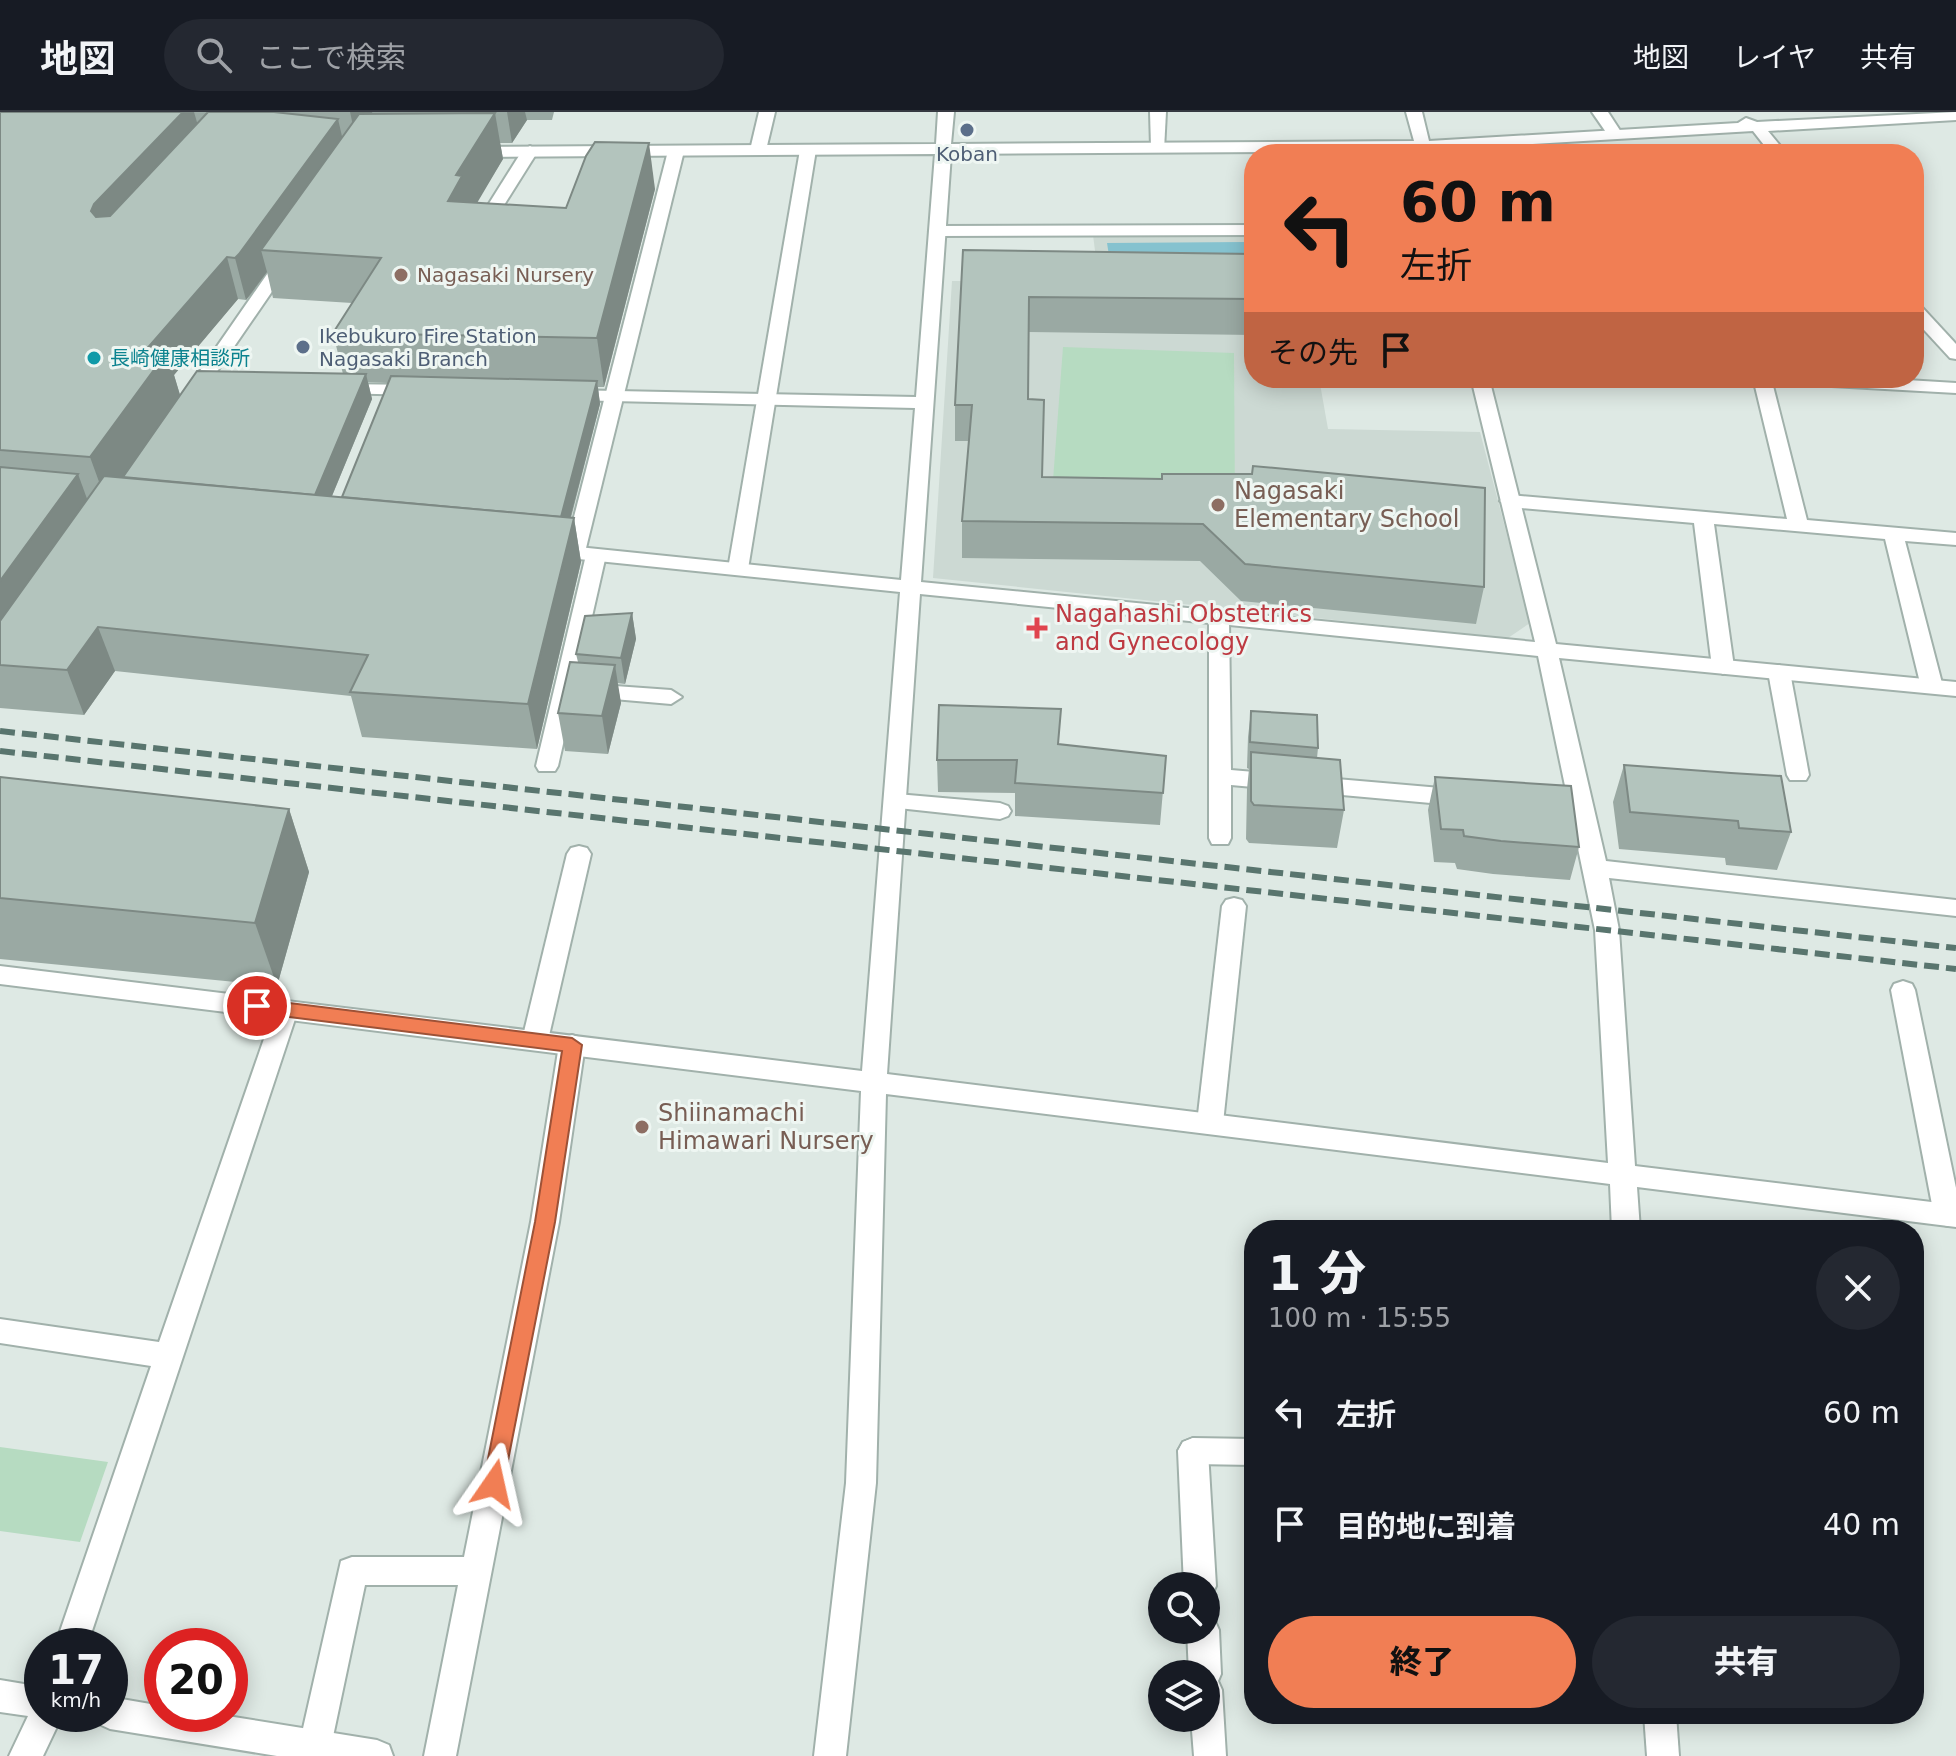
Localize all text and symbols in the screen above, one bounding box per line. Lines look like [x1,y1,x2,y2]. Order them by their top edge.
search box [164,19,724,91]
icon: search [192,33,236,77]
text: 地図 [40,37,116,81]
text: ここで検索 [256,40,406,75]
text: 地図 [1633,41,1689,74]
text: レイヤ [1733,41,1816,74]
text: 共有 [1860,41,1916,74]
marker: Koban [958,121,976,139]
place label: Koban [936,142,998,166]
text: 60 m [1400,169,1556,234]
icon: left [1268,176,1372,280]
text: 左折 [1400,245,1472,286]
place label: Nagasaki Nursery [417,263,594,287]
marker: Nagasaki Nursery [392,266,410,284]
place label: Ikebukuro Fire Station Nagasaki Branch [319,324,537,371]
icon: arrive [1374,328,1418,372]
text: その先 [1268,335,1358,370]
marker: Ikebukuro Fire Station Nagasaki Branch [294,338,312,356]
place label: 長崎健康相談所 [110,346,250,370]
marker: 長崎健康相談所 [85,349,103,367]
place label: Nagasaki Elementary School [1234,477,1459,533]
marker: Nagasaki Elementary School [1209,496,1227,514]
place label: Nagahashi Obstetrics and Gynecology [1055,600,1312,656]
marker: Nagahashi Obstetrics and Gynecology [1026,617,1048,639]
pin [223,972,291,1040]
icon: arrive [235,984,279,1028]
place label: Shiinamachi Himawari Nursery [658,1099,874,1155]
marker: Shiinamachi Himawari Nursery [633,1118,651,1136]
text: 1 分 [1268,1245,1366,1301]
button: close [1816,1246,1900,1330]
text: 100 m · 15:55 [1268,1303,1451,1333]
icon: left [1268,1390,1312,1434]
text: 60 m [1823,1395,1900,1430]
text: 左折 [1336,1397,1396,1432]
position arrow [452,1442,536,1526]
icon: arrive [1268,1502,1312,1546]
text: 40 m [1823,1507,1900,1542]
text: 目的地に到着 [1336,1509,1516,1544]
map controls [1148,1572,1220,1732]
button: search [1148,1572,1220,1644]
button: 終了 [1268,1616,1576,1708]
button: 共有 [1592,1616,1900,1708]
speed limit sign: 20 [144,1628,248,1732]
text: 17 [48,1647,104,1693]
button: layers [1148,1660,1220,1732]
text: km/h [51,1688,101,1712]

